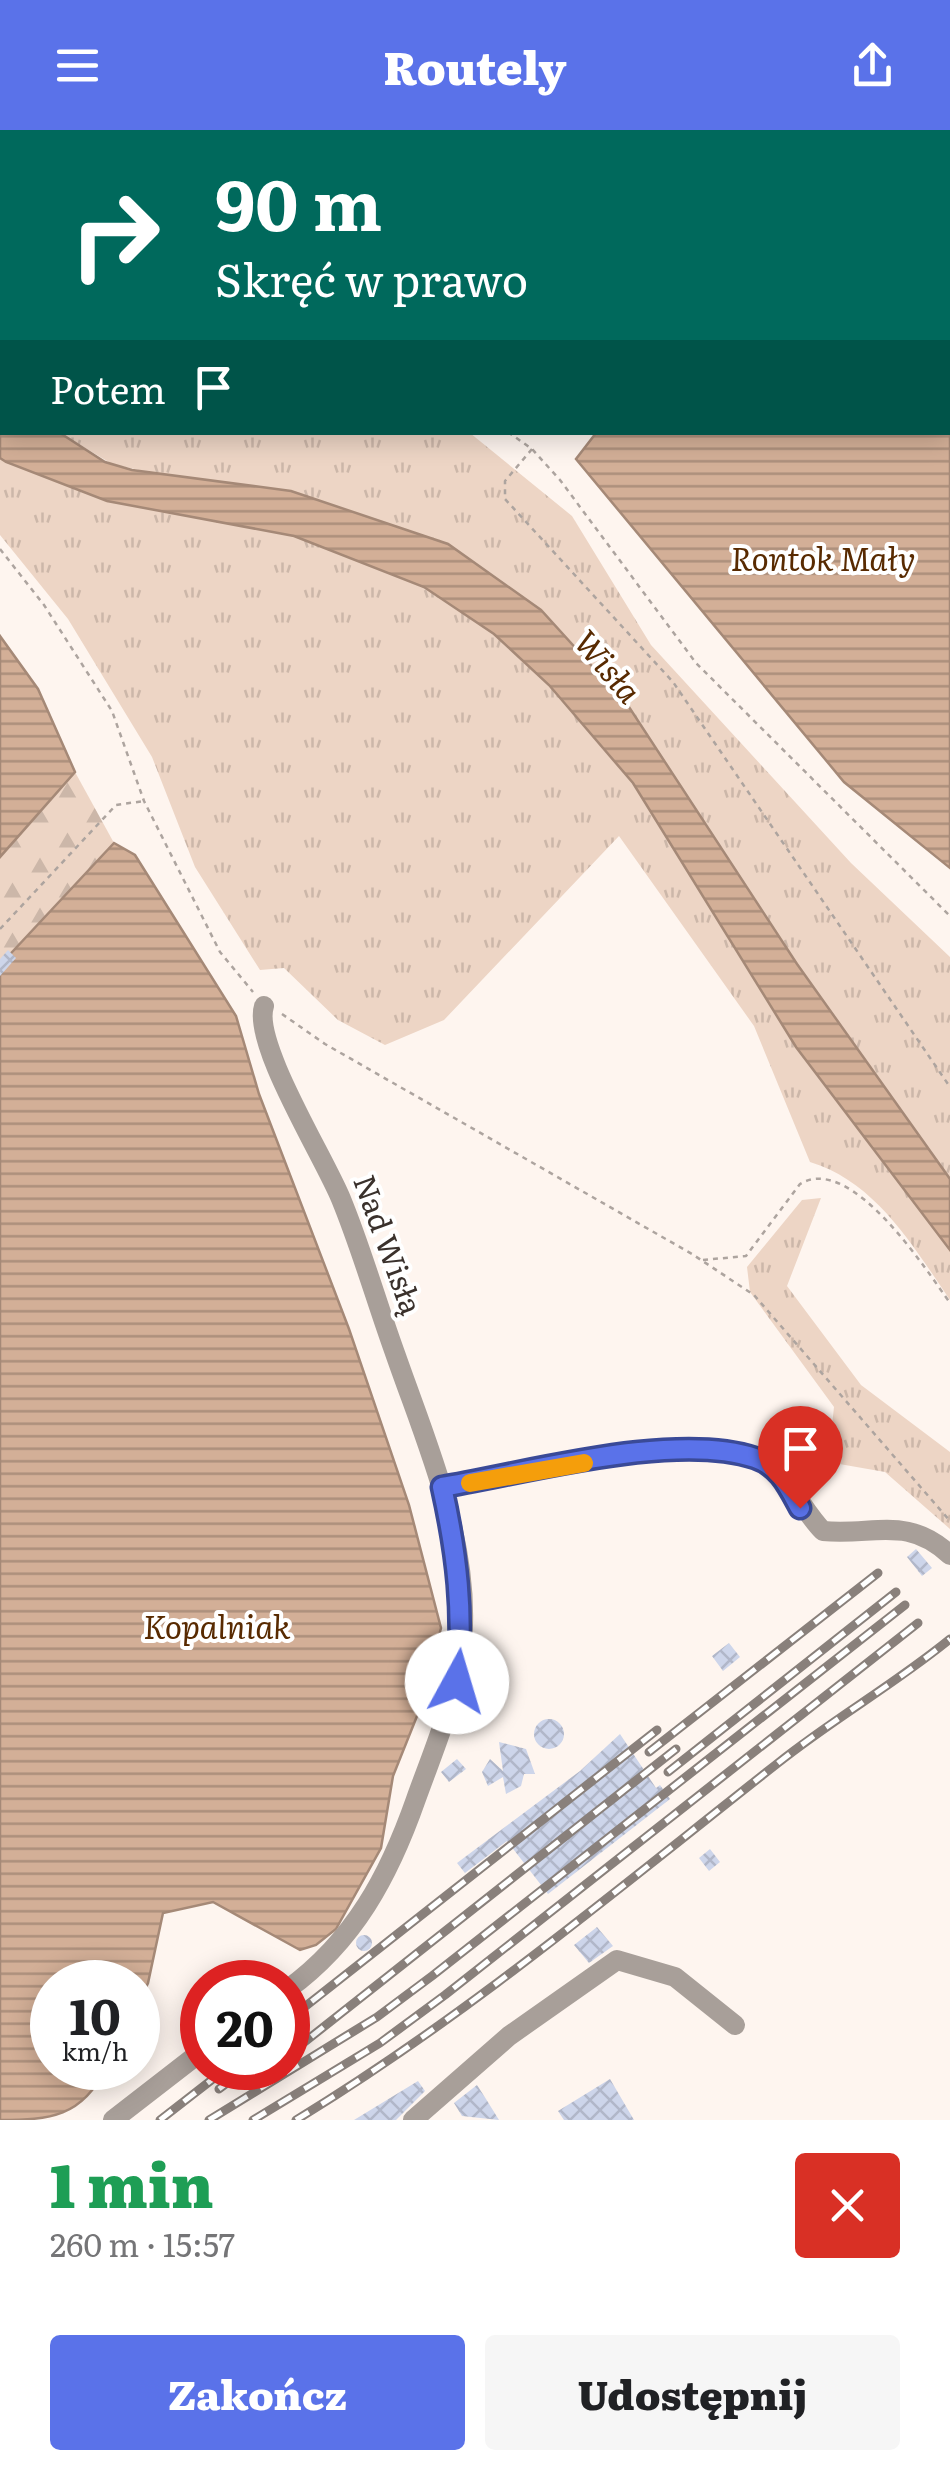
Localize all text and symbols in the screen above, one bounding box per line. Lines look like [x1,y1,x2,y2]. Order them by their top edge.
text: Routely [383,32,567,99]
icon: menu [50,38,105,93]
icon: share [845,38,900,93]
text: 90 m [215,149,382,253]
icon: right [50,170,180,300]
text: Skręć w prawo [215,244,528,311]
text: Potem [50,359,166,416]
icon: arrive [186,360,241,415]
water label: Rontok Mały [730,533,916,581]
water label: Wisła [564,618,655,713]
street label: Nad Wisłą [344,1168,436,1321]
pin [758,1406,843,1509]
icon: arrive [773,1421,828,1476]
water label: Kopalniak [143,1601,291,1649]
position arrow [405,1630,509,1734]
speed limit sign: 20 [180,1960,310,2090]
text: 10 [69,1976,121,2050]
text: km/h [62,2032,128,2069]
text: 1 min [50,2137,214,2226]
button: close [795,2153,900,2258]
text: 260 m · 15:57 [50,2219,235,2267]
button: Zakończ [50,2335,465,2450]
button: Udostępnij [485,2335,900,2450]

